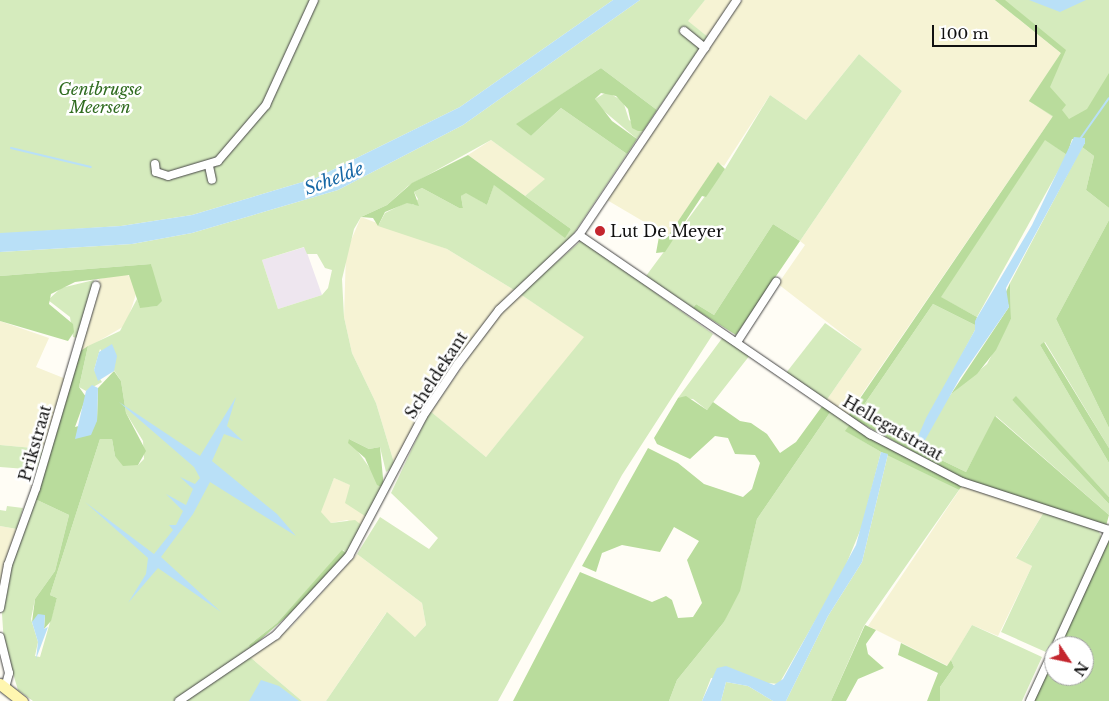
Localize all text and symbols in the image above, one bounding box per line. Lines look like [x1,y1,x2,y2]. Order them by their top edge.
scale bar [934,15,1039,47]
text: 100 m [940,24,989,43]
park label: Gentbrugse Meersen [58,79,142,117]
water label: Schelde [301,158,367,200]
place label: Lut De Meyer [610,221,724,241]
marker: Lut De Meyer [594,225,606,237]
street label: Scheldekant [401,328,471,422]
street label: Hellegatstraat [840,392,946,464]
street label: Prikstraat [15,403,55,483]
north arrow [1044,636,1094,686]
text: N [1069,658,1092,679]

